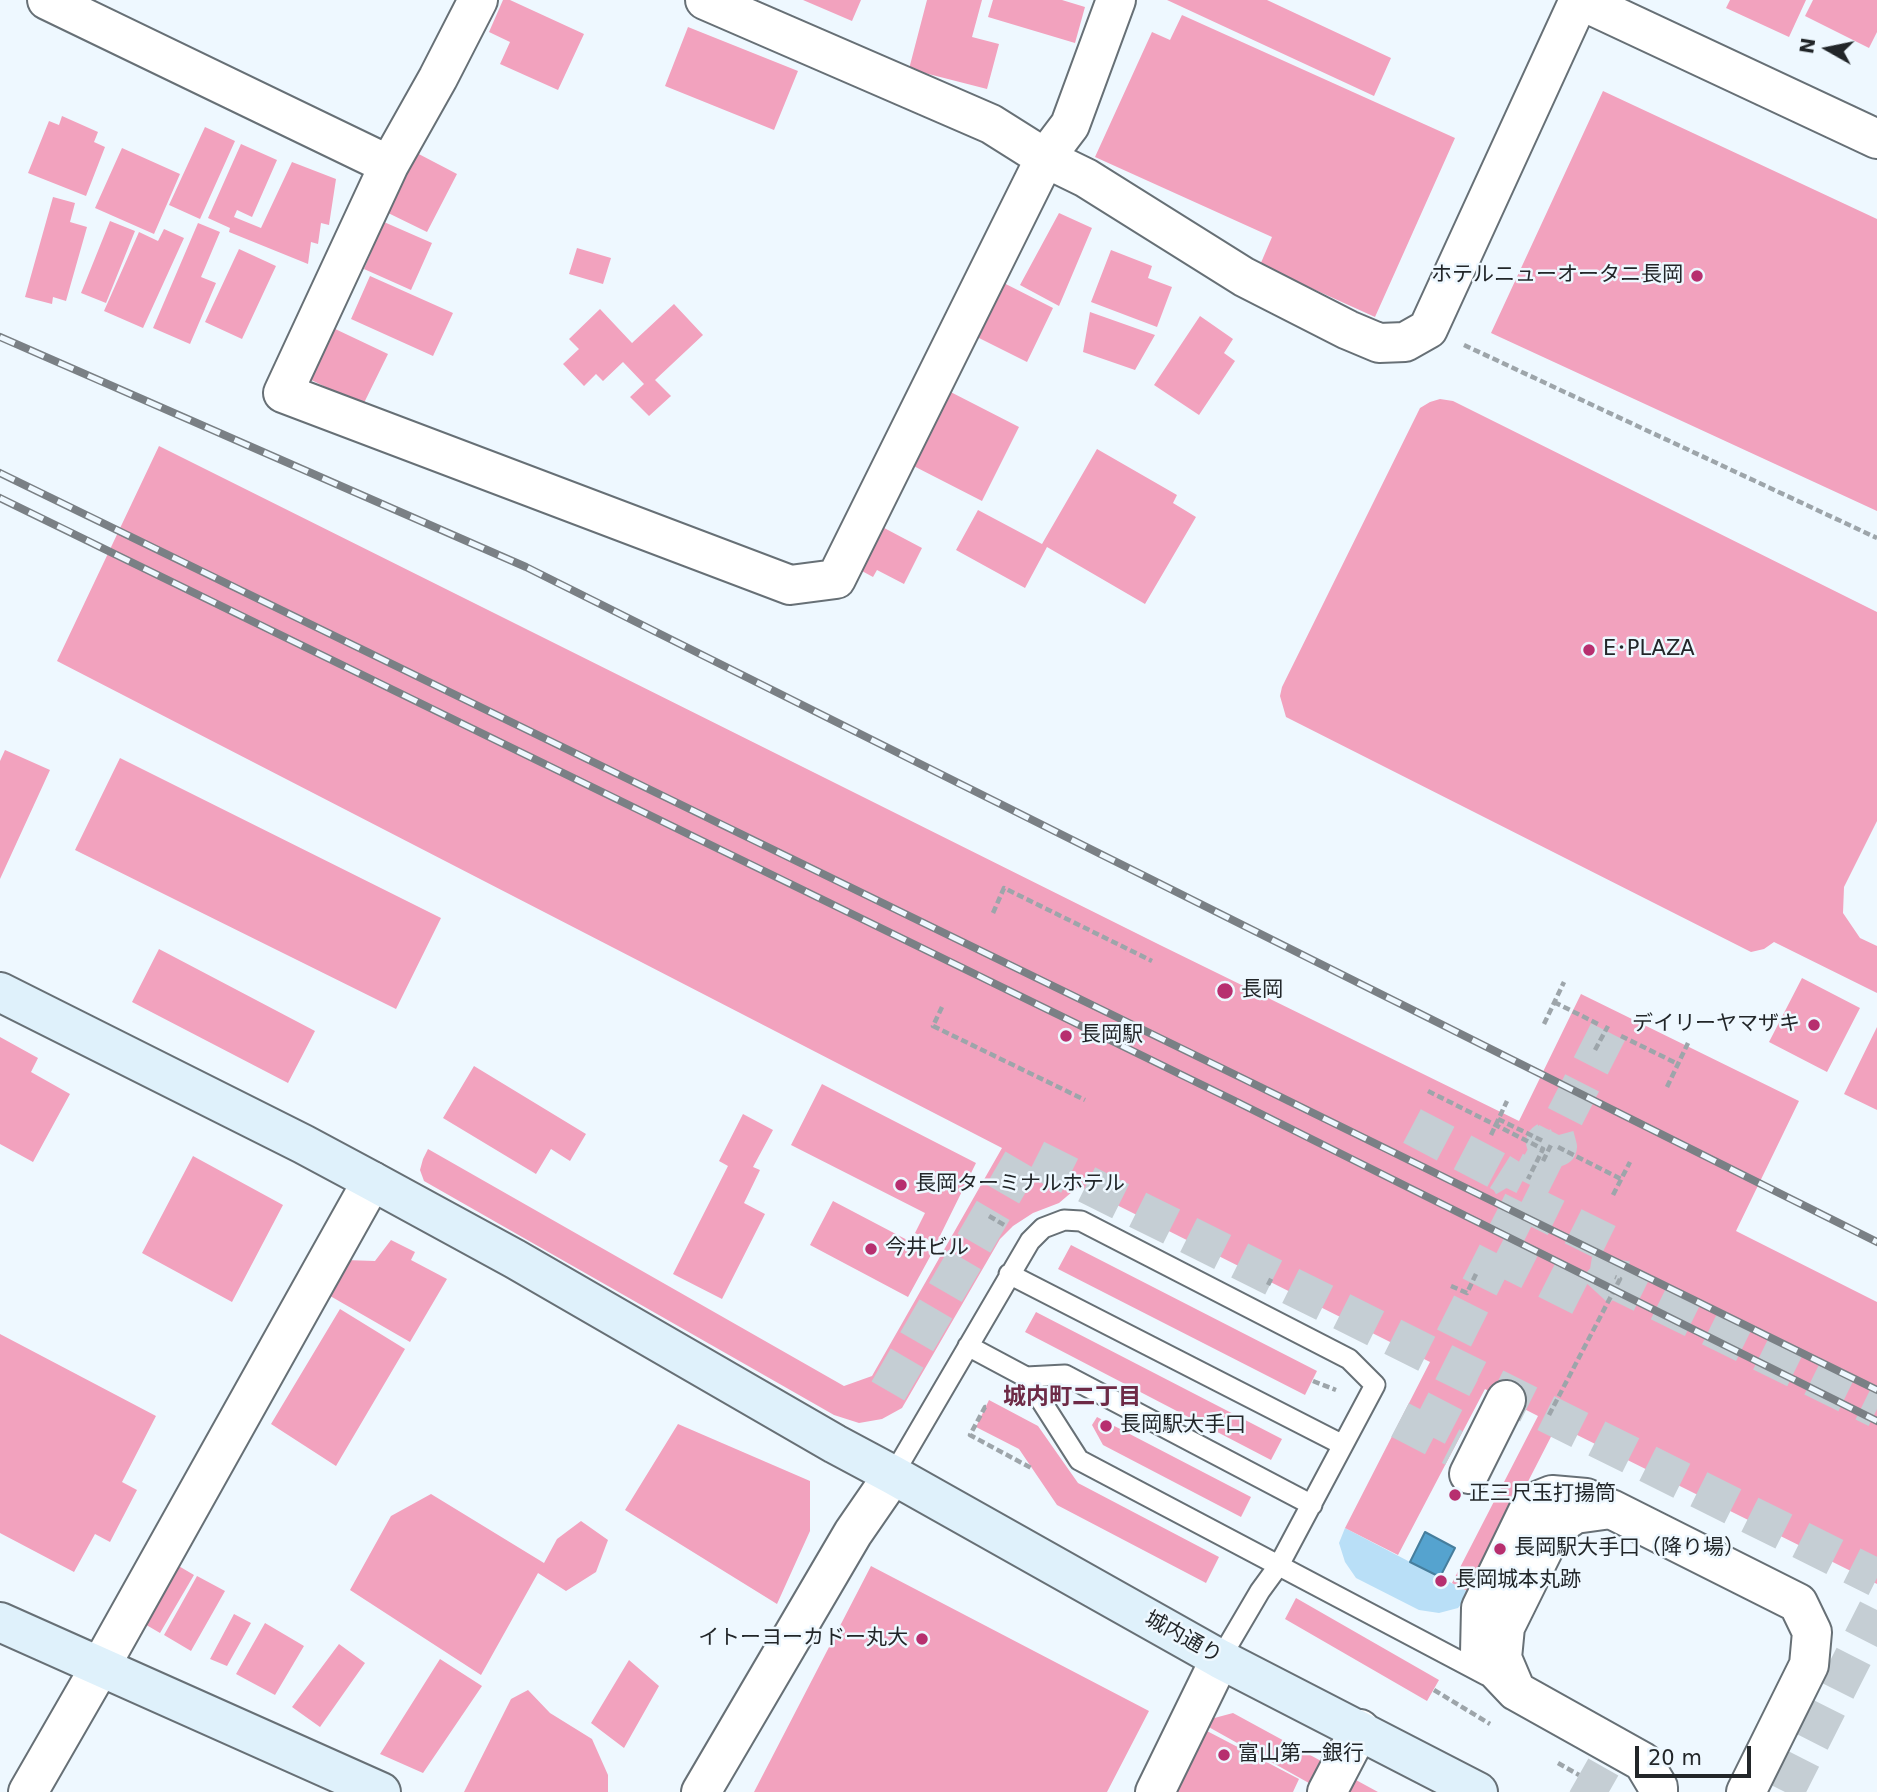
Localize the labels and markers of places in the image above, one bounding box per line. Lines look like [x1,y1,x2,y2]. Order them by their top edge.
place label: ホテルニューオータニ長岡 [1431,263,1683,289]
marker: ホテルニューオータニ長岡 [1689,268,1705,284]
place label: E･PLAZA [1603,637,1695,663]
marker: E･PLAZA [1581,642,1597,658]
place label: 長岡 [1241,978,1283,1004]
marker: 長岡 [1215,981,1235,1001]
place label: デイリーヤマザキ [1632,1012,1800,1038]
marker: デイリーヤマザキ [1806,1017,1822,1033]
place label: 長岡駅 [1080,1023,1143,1049]
marker: 長岡駅 [1058,1028,1074,1044]
place label: 長岡ターミナルホテル [915,1172,1125,1198]
marker: 長岡ターミナルホテル [893,1177,909,1193]
place label: 今井ビル [885,1236,969,1262]
marker: 今井ビル [863,1241,879,1257]
place label: 長岡駅大手口 [1120,1413,1246,1439]
marker: 長岡駅大手口 [1098,1418,1114,1434]
place label: 正三尺玉打揚筒 [1469,1482,1616,1508]
marker: 正三尺玉打揚筒 [1447,1487,1463,1503]
place label: 長岡駅大手口（降り場） [1514,1536,1745,1562]
marker: 長岡駅大手口（降り場） [1492,1541,1508,1557]
place label: 長岡城本丸跡 [1455,1568,1581,1594]
marker: 長岡城本丸跡 [1433,1573,1449,1589]
place label: イトーヨーカドー丸大 [698,1626,908,1652]
marker: イトーヨーカドー丸大 [914,1631,930,1647]
place label: 富山第一銀行 [1238,1742,1364,1768]
marker: 富山第一銀行 [1216,1747,1232,1763]

